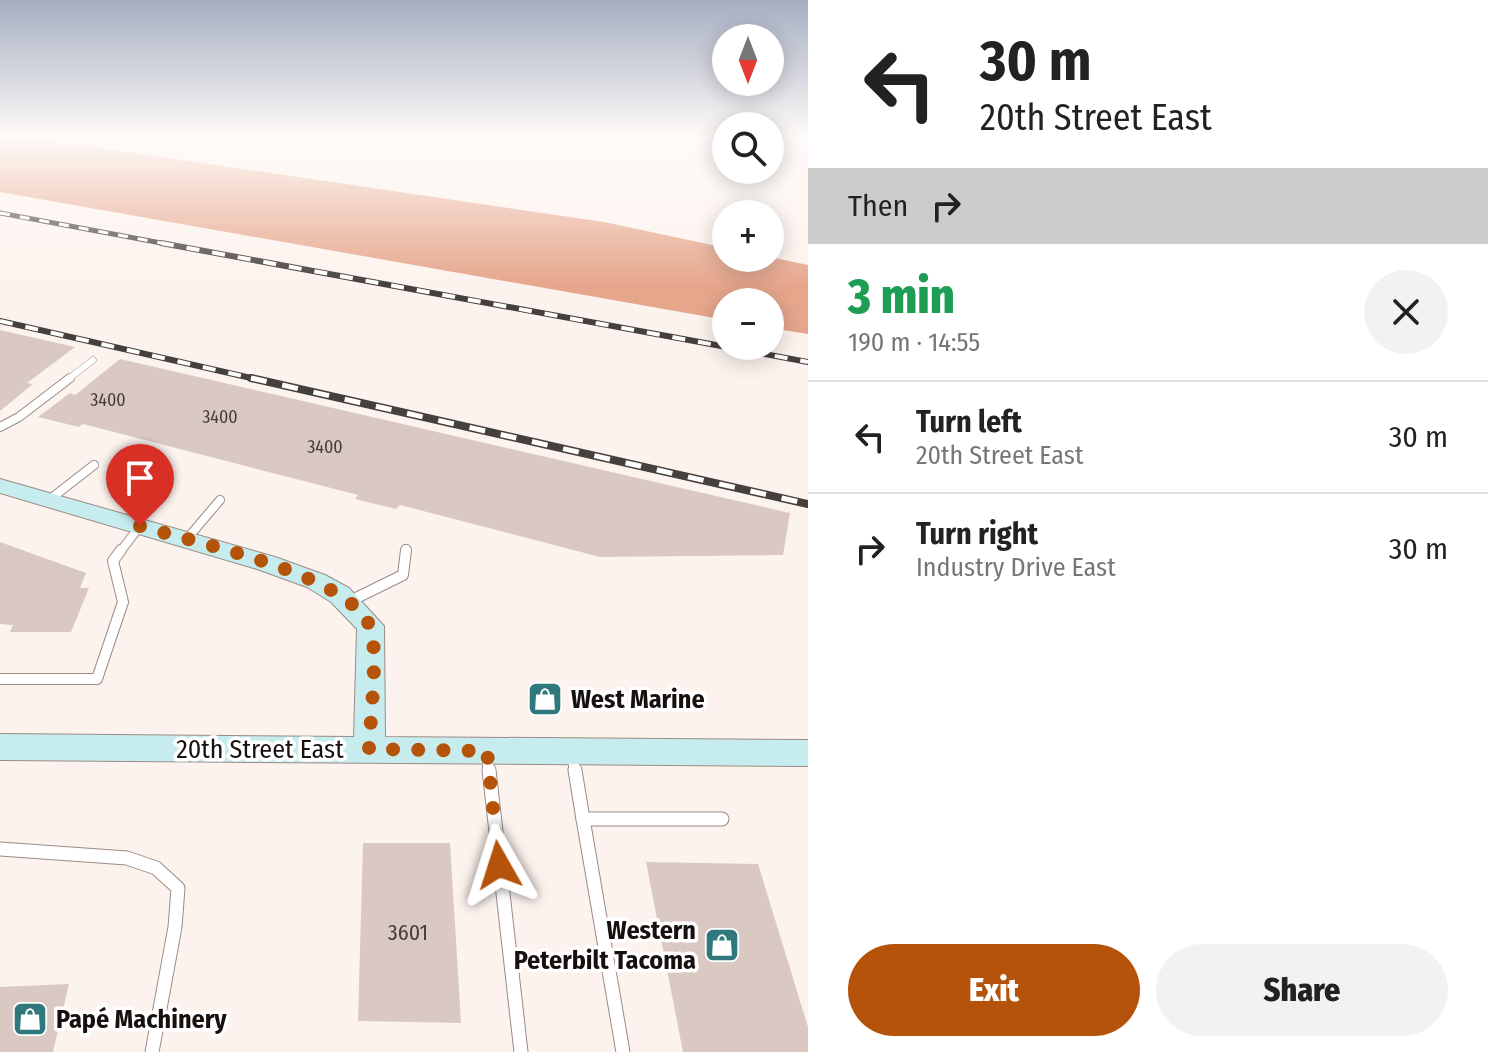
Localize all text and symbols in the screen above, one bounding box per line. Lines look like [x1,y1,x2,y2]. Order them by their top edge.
north arrow [712,24,784,96]
map controls [712,24,784,360]
text: 30 m [980,28,1091,95]
icon: left [848,32,952,136]
text: 20th Street East [980,96,1212,140]
button: search [712,112,784,184]
icon: right [924,184,968,228]
text: Then [848,188,908,224]
button: + [712,200,784,272]
text: 3 min [848,268,955,326]
button: close [1364,270,1448,354]
button: − [712,288,784,360]
text: 190 m · 14:55 [848,327,980,358]
house number: 3400 [90,389,126,411]
text: Turn left [916,404,1022,440]
house number: 3400 [202,406,238,428]
icon: left [848,415,892,459]
text: 30 m [1389,419,1448,455]
house number: 3400 [307,436,343,458]
text: 20th Street East [916,440,1083,471]
pin [106,444,174,526]
icon: arrive [118,456,162,500]
text: Turn right [916,516,1038,552]
icon: right [848,527,892,571]
text: 30 m [1389,531,1448,567]
text: Industry Drive East [916,552,1116,583]
shop icon: West Marine [526,680,564,718]
place label: West Marine [571,684,705,715]
street label: 20th Street East [176,734,344,765]
position arrow [457,823,541,907]
place label: Western Peterbilt Tacoma [514,915,696,976]
house number: 3601 [388,919,428,946]
shop icon: Western Peterbilt Tacoma [703,926,741,964]
button: Exit [848,944,1140,1036]
button: Share [1156,944,1448,1036]
shop icon: Papé Machinery [11,1000,49,1038]
place label: Papé Machinery [56,1004,227,1035]

